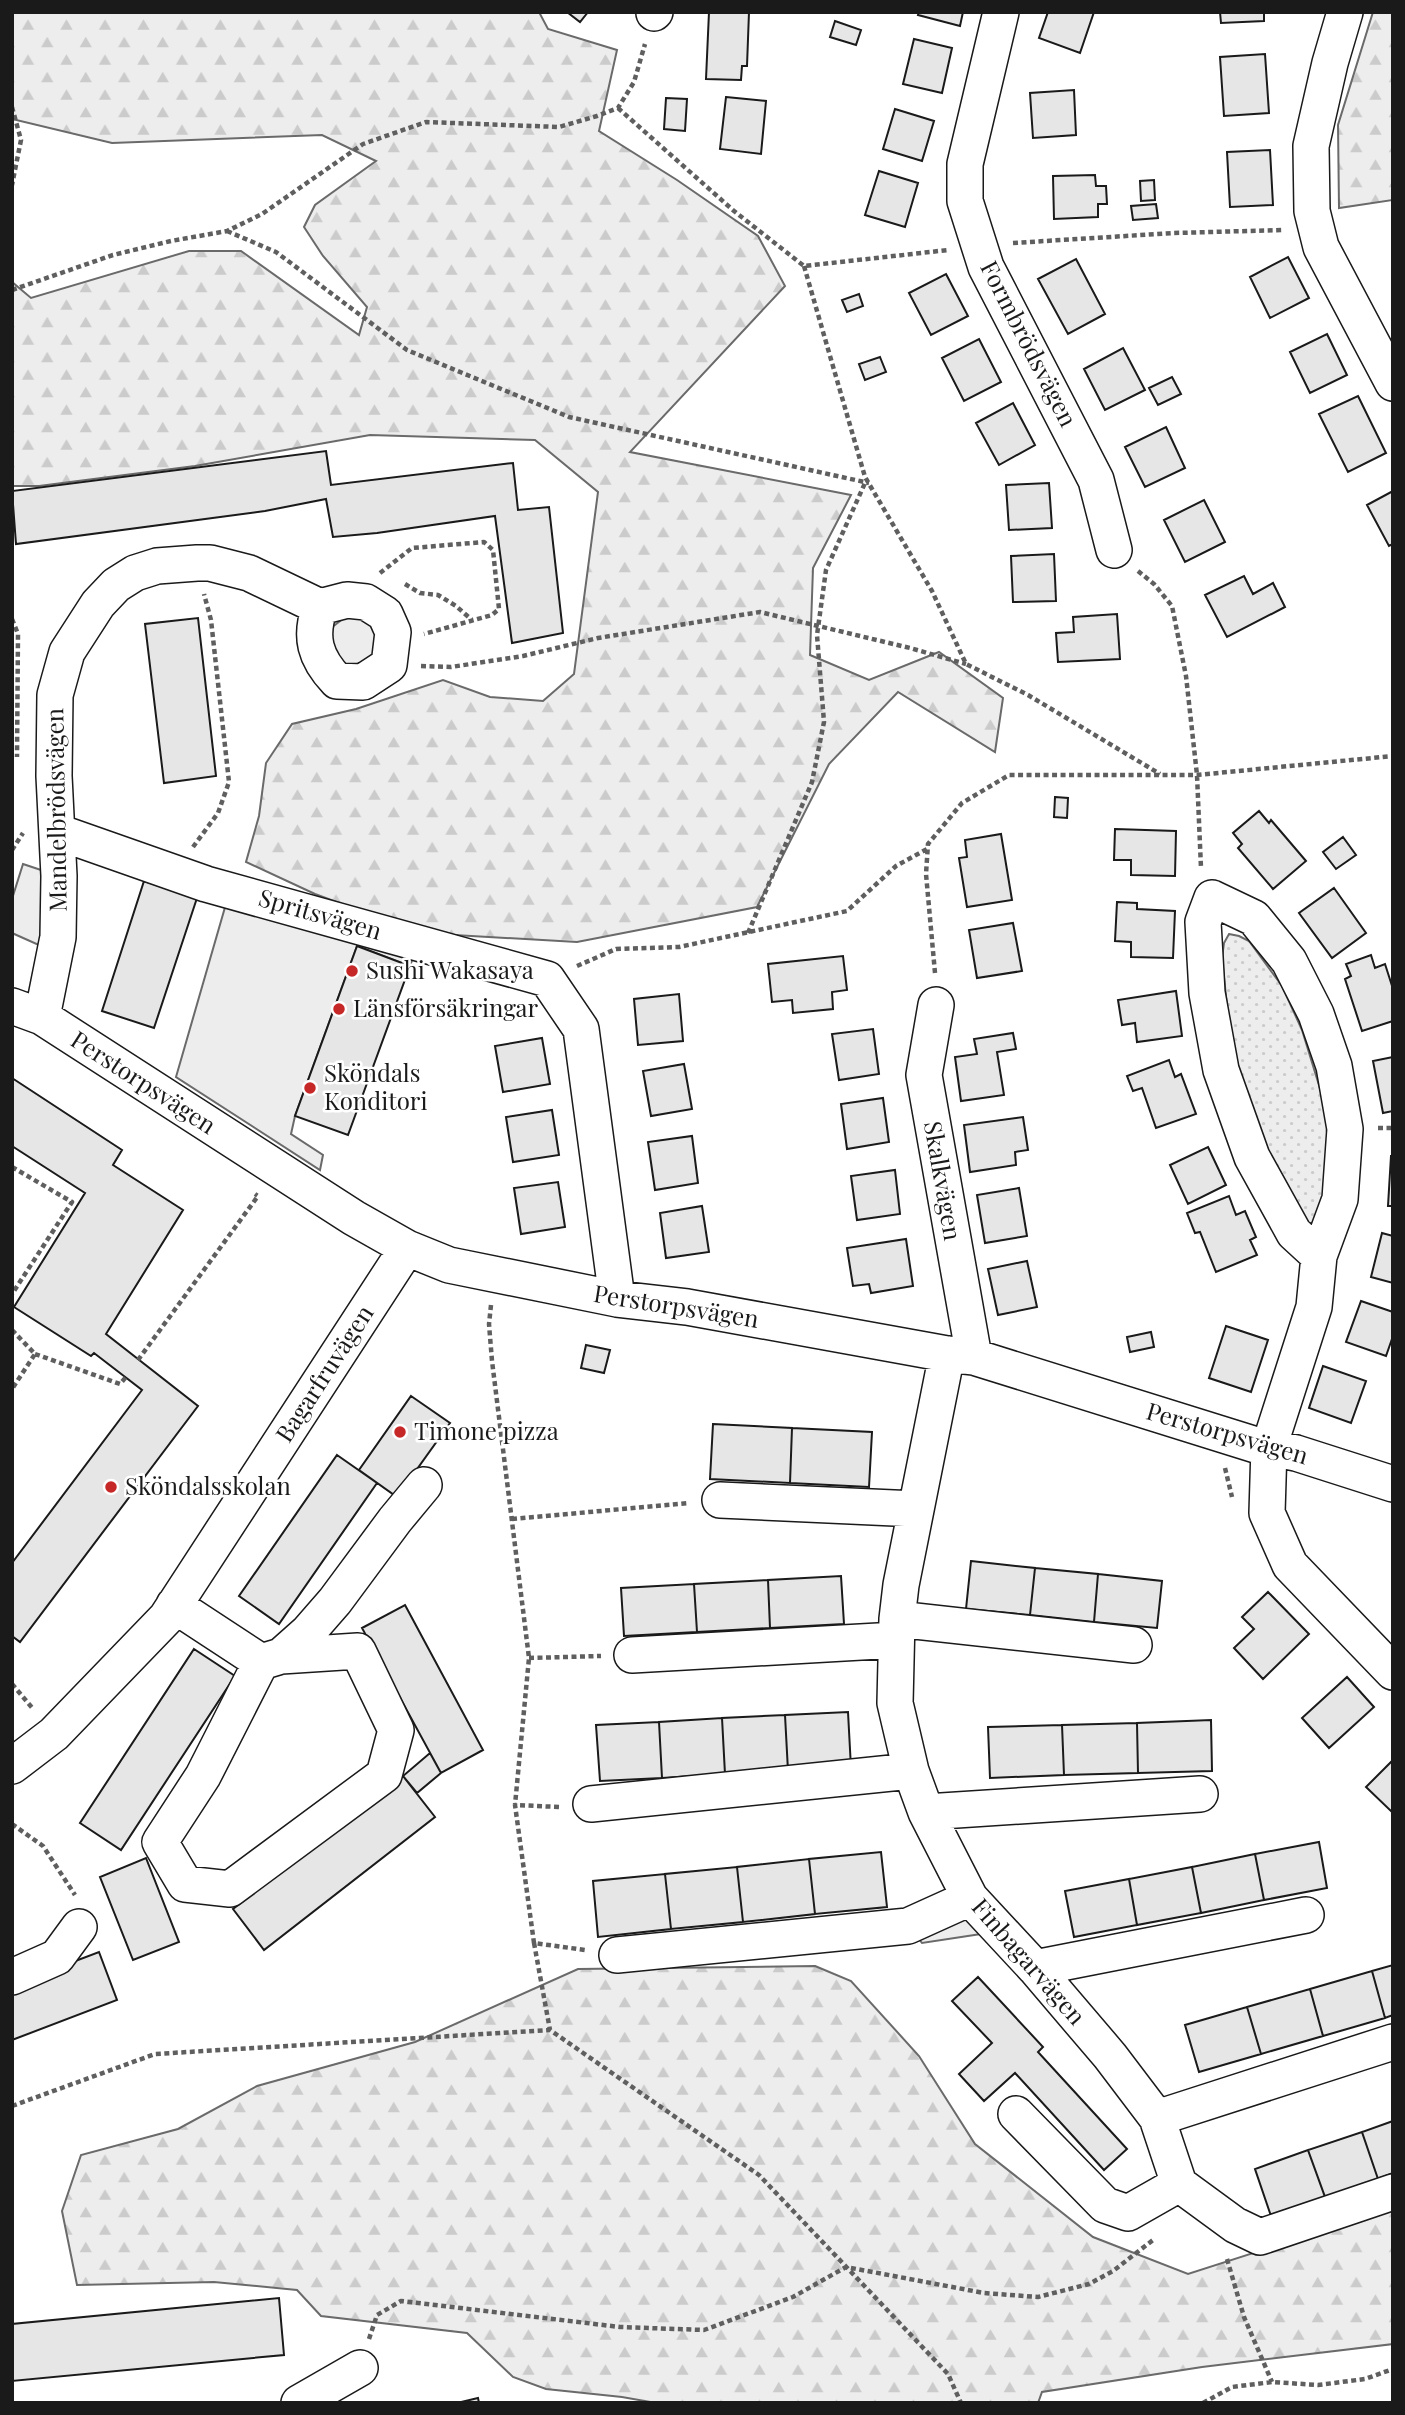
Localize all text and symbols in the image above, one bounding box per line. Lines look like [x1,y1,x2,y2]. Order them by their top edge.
street label: Formbrödsvägen [974,255,1085,432]
street label: Mandelbrödsvägen [37,708,73,912]
street label: Spritsvägen [255,880,386,946]
place label: Sushi Wakasaya [366,953,534,985]
marker: Sushi Wakasaya [344,963,360,979]
place label: Länsförsäkringar [353,991,539,1023]
marker: Länsförsäkringar [331,1001,347,1017]
street label: Perstorpsvägen [65,1022,223,1140]
place label: Sköndals Konditori [324,1056,428,1116]
marker: Sköndals Konditori [302,1080,318,1096]
street label: Skalkvägen [918,1119,970,1243]
street label: Perstorpsvägen [591,1276,761,1334]
street label: Bagarfruvägen [267,1298,379,1447]
street label: Perstorpsvägen [1143,1394,1312,1470]
place label: Timone pizza [414,1414,559,1446]
marker: Timone pizza [392,1424,408,1440]
place label: Sköndalsskolan [125,1469,291,1501]
marker: Sköndalsskolan [103,1479,119,1495]
street label: Finbagarvägen [966,1891,1093,2031]

